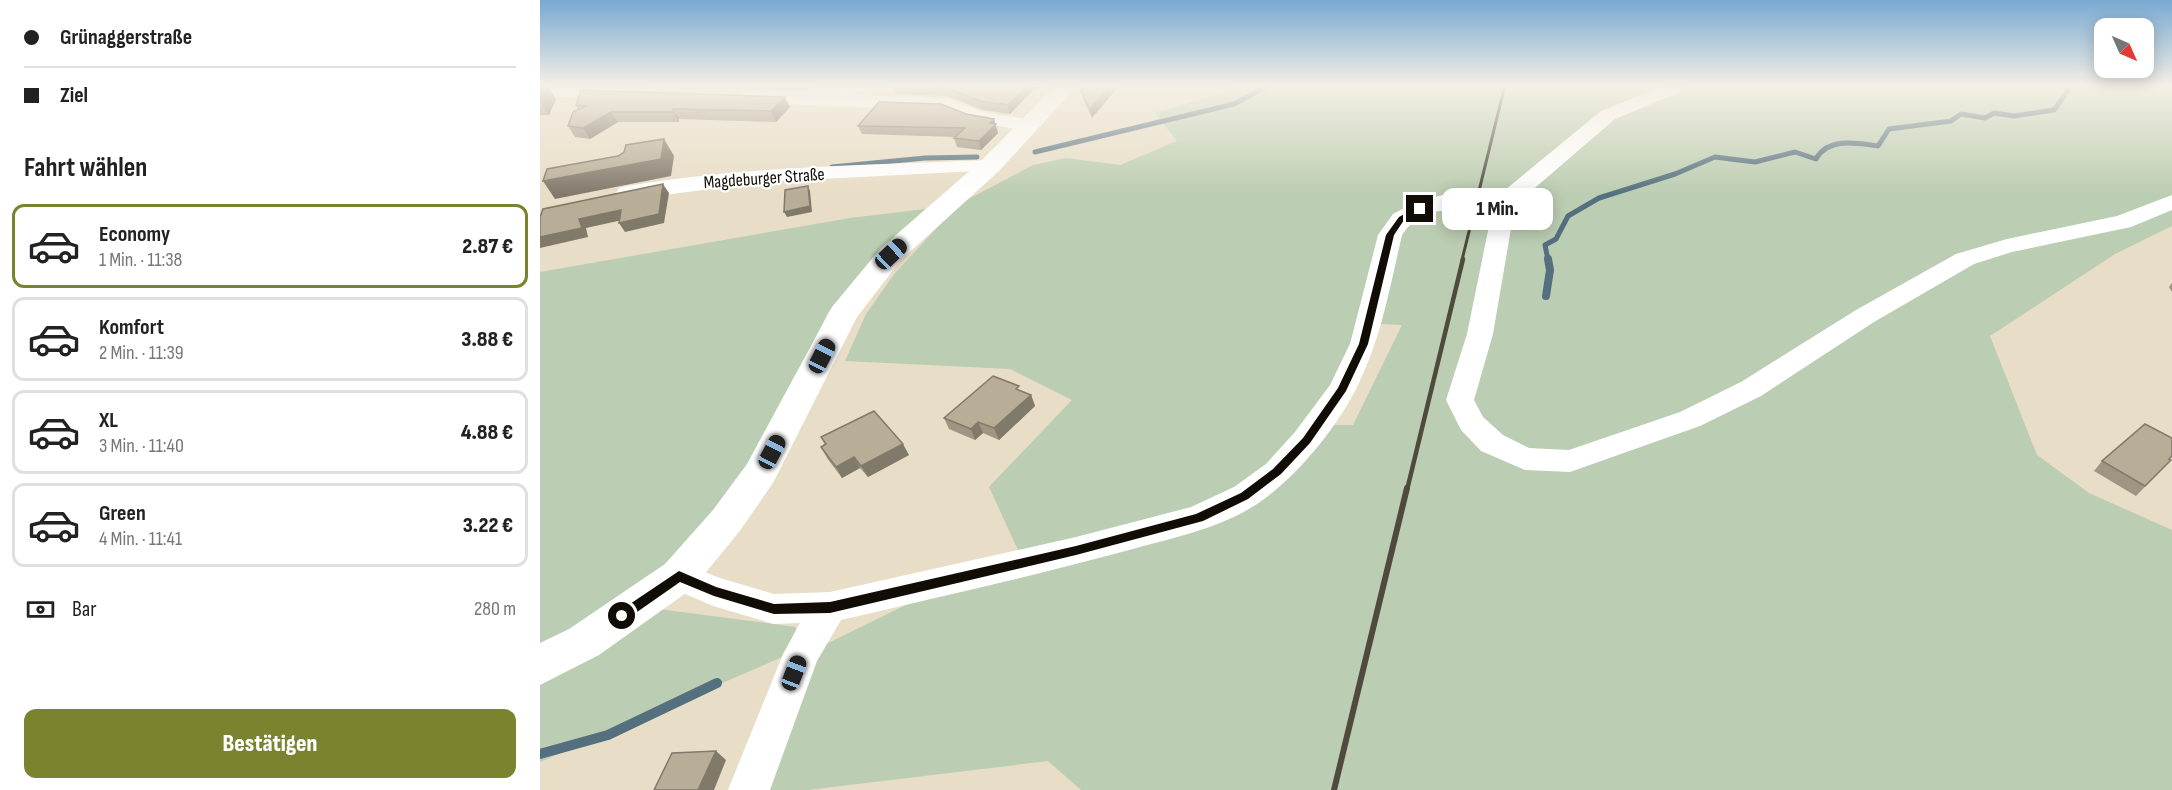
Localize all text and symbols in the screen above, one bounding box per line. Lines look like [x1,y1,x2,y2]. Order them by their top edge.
north arrow [2094,18,2154,78]
map controls [2094,18,2154,78]
text: Grünaggerstraße [60,24,192,51]
text: Ziel [60,82,88,109]
text: Fahrt wählen [24,152,147,184]
street label: Magdeburger Straße [703,164,825,193]
callout: 1 Min. [1441,188,1552,230]
route end [1406,195,1433,222]
text: 1 Min. [1476,197,1519,221]
icon: car [27,219,81,273]
text: Economy [99,221,170,248]
text: 2.87 € [462,233,513,260]
car [872,235,910,273]
text: 1 Min. · 11:38 [99,248,182,272]
icon: car [27,312,81,366]
text: Komfort [99,314,164,341]
text: 3.88 € [461,326,513,353]
car [806,336,838,376]
text: 2 Min. · 11:39 [99,341,184,365]
icon: car [27,405,81,459]
text: XL [99,407,118,434]
text: 4.88 € [461,419,513,446]
car [756,432,788,472]
text: 3 Min. · 11:40 [99,434,184,458]
icon: car [27,498,81,552]
text: Green [99,500,146,527]
text: 3.22 € [463,512,513,539]
text: 4 Min. · 11:41 [99,527,182,551]
icon: cash [24,593,57,626]
text: Bar [72,596,97,623]
text: 280 m [474,597,516,621]
route start [608,602,635,629]
car [779,653,809,693]
button: Bestätigen [24,709,516,778]

